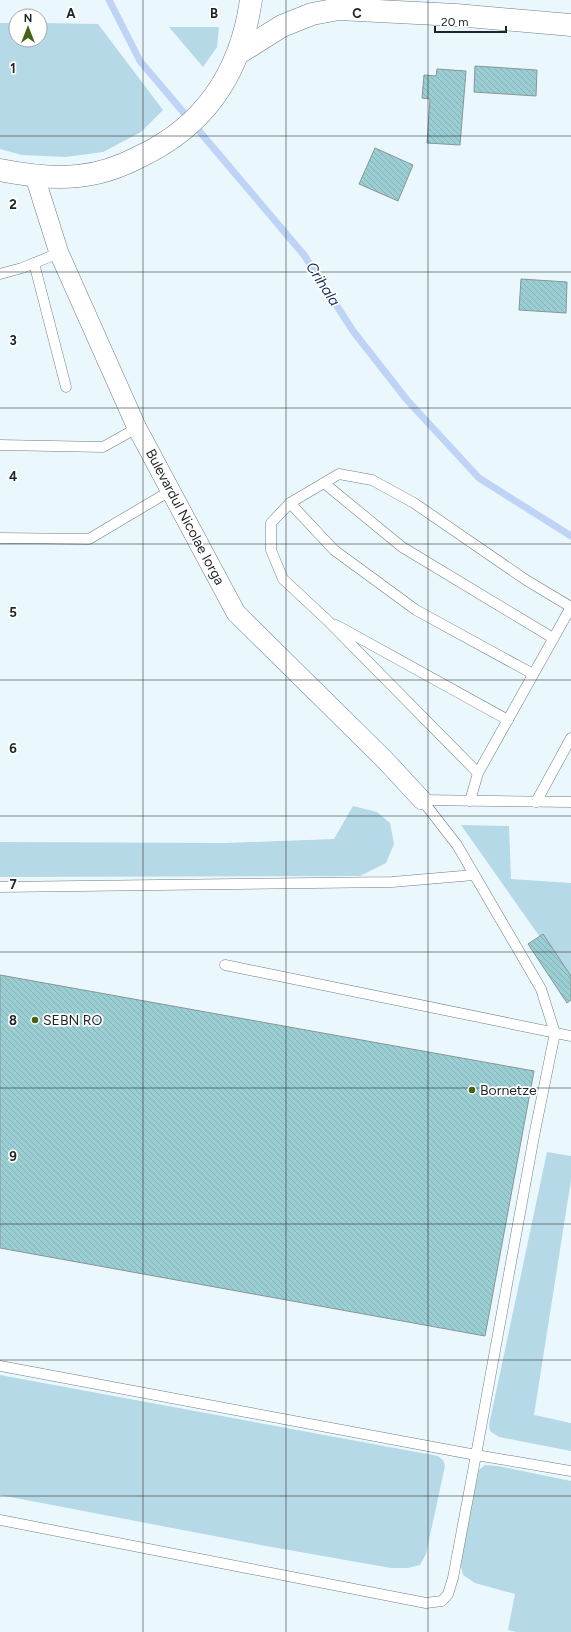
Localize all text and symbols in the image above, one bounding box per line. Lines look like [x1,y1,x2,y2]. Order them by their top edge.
text: A [66,6,76,21]
text: B [210,6,218,21]
text: C [352,6,362,21]
north arrow [8,8,48,48]
scale bar [435,8,506,34]
text: N [24,12,32,25]
text: 20 m [441,15,469,29]
text: 1 [10,61,16,76]
text: 2 [9,197,17,212]
water label: Crihala [302,259,344,309]
text: 3 [9,333,17,348]
street label: Bulevardul Nicolae Iorga [142,446,228,588]
text: 4 [9,469,17,484]
text: 5 [9,605,17,620]
text: 6 [9,741,17,756]
text: 7 [9,877,17,892]
place label: SEBN RO [43,1012,102,1029]
text: 8 [9,1013,17,1028]
marker: SEBN RO [30,1015,40,1025]
place label: Bornetze [480,1082,537,1099]
marker: Bornetze [467,1085,477,1095]
text: 9 [9,1149,17,1164]

